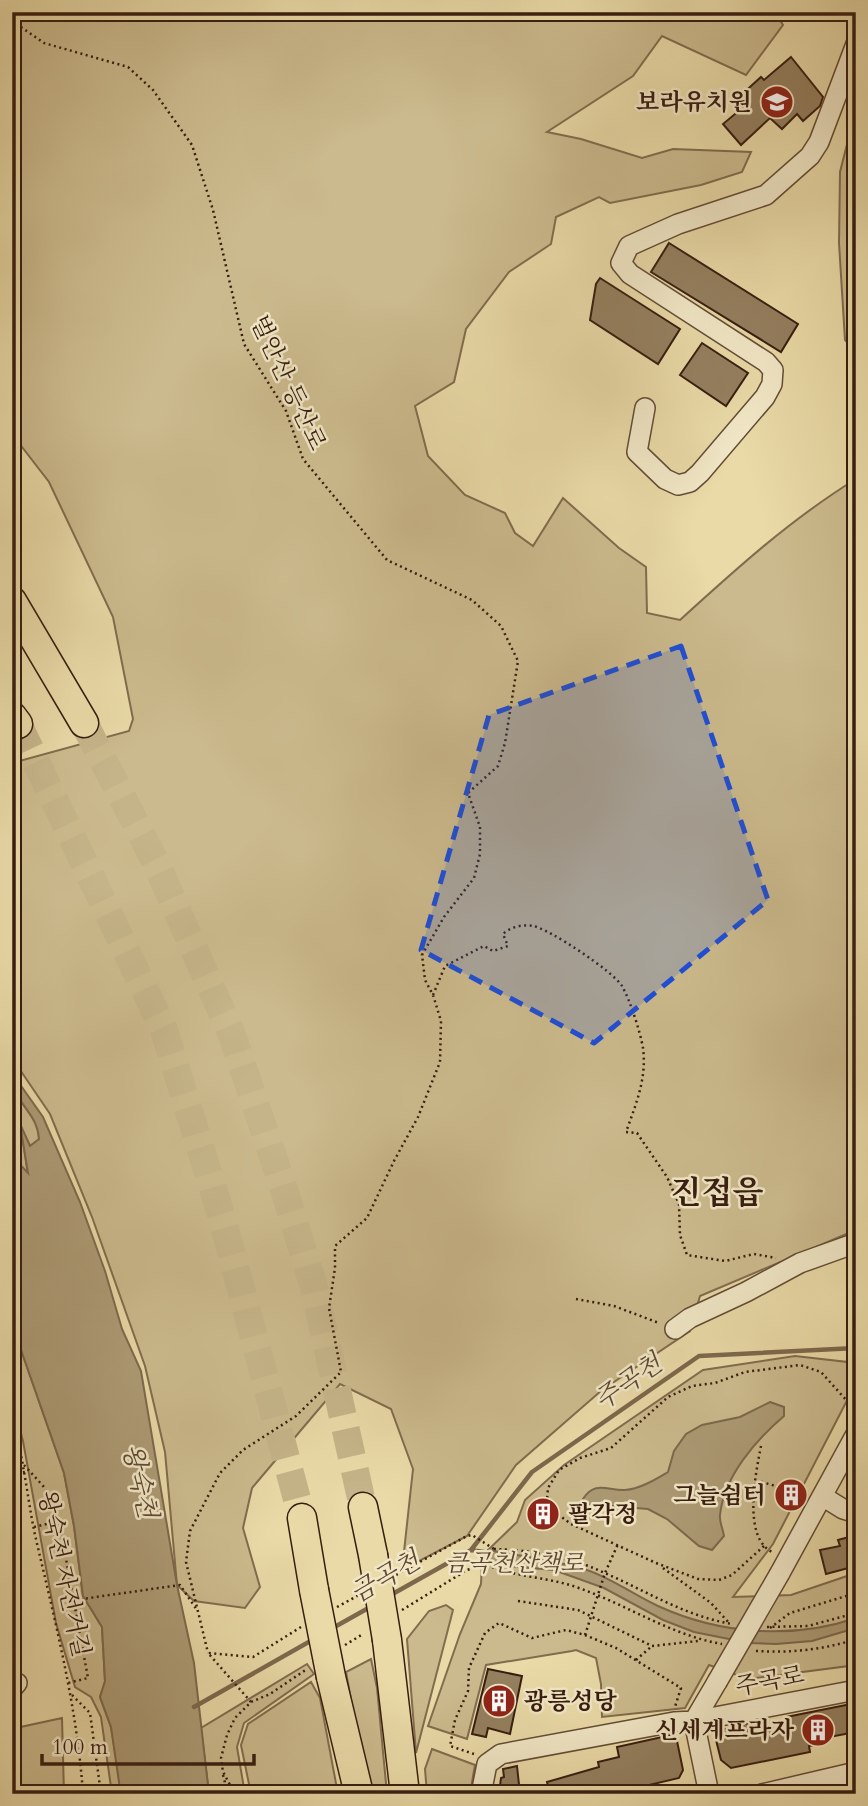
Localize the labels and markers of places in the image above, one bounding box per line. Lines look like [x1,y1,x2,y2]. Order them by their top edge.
school or university icon: 보라유치원 [758,83,796,121]
place label: 보라유치원 [636,86,752,119]
building icon: 그늘쉼터 [772,1476,810,1514]
place label: 그늘쉼터 [673,1479,766,1512]
building icon: 팔각정 [524,1495,562,1533]
place label: 팔각정 [568,1498,638,1531]
building icon: 광릉성당 [480,1682,518,1720]
place label: 광릉성당 [524,1685,618,1718]
building icon: 신세계프라자 [799,1711,837,1749]
place label: 신세계프라자 [655,1714,795,1747]

